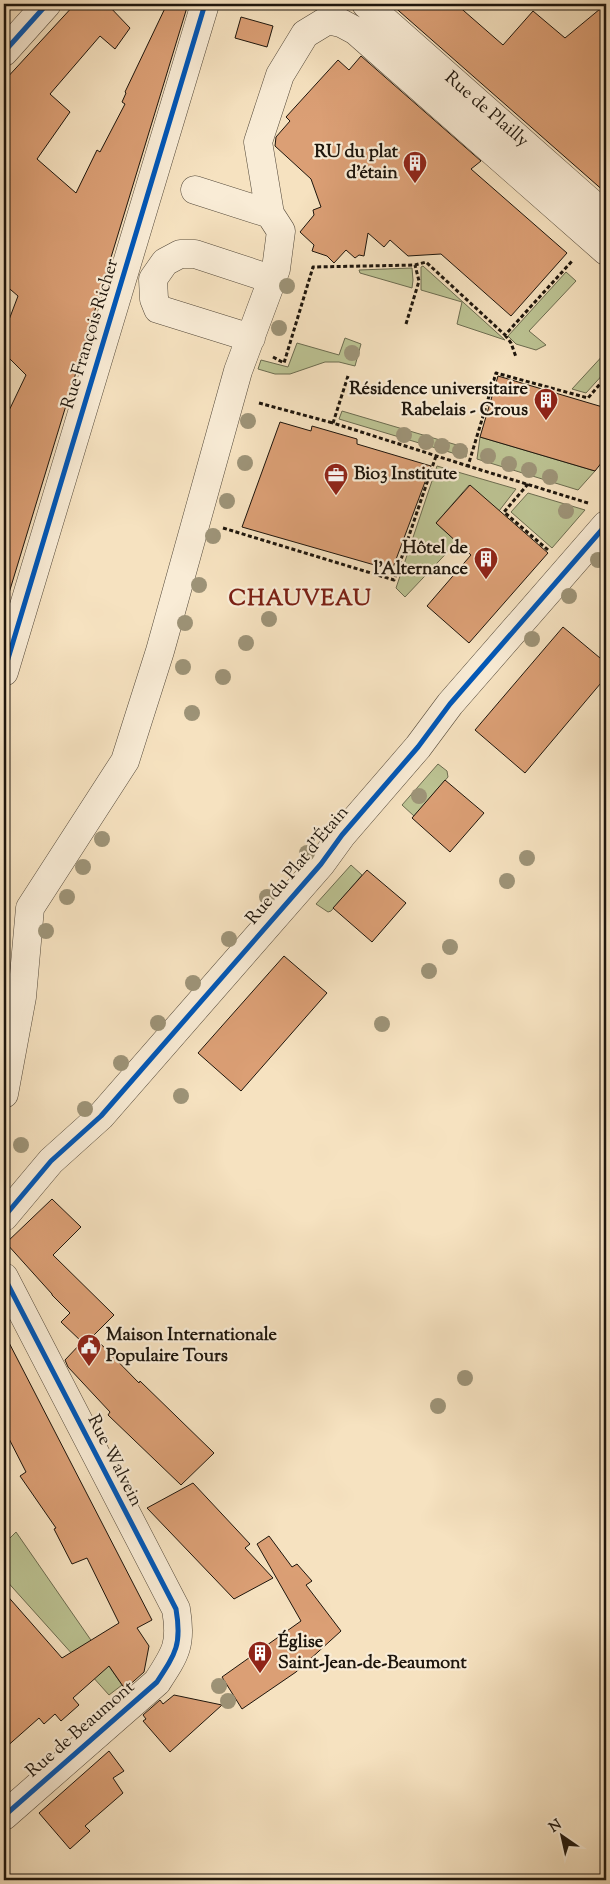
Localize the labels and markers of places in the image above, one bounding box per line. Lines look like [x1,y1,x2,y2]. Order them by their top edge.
place label: RU du plat d'étain [314,140,399,187]
building icon: RU du plat d'étain [402,150,428,184]
place label: Résidence universitaire Rabelais - Crous [349,377,529,424]
building icon: Résidence universitaire Rabelais - Crous [533,387,559,421]
office icon: Bio3 Institute [323,462,349,496]
place label: Bio3 Institute [354,462,458,488]
place label: Hôtel de l’Alternance [374,536,469,583]
building icon: Hôtel de l’Alternance [473,546,499,580]
place label: Maison Internationale Populaire Tours [106,1323,278,1370]
public building icon: Maison Internationale Populaire Tours [76,1333,102,1367]
place label: Église Saint-Jean-de-Beaumont [278,1629,467,1677]
building icon: Église Saint-Jean-de-Beaumont [247,1640,273,1674]

